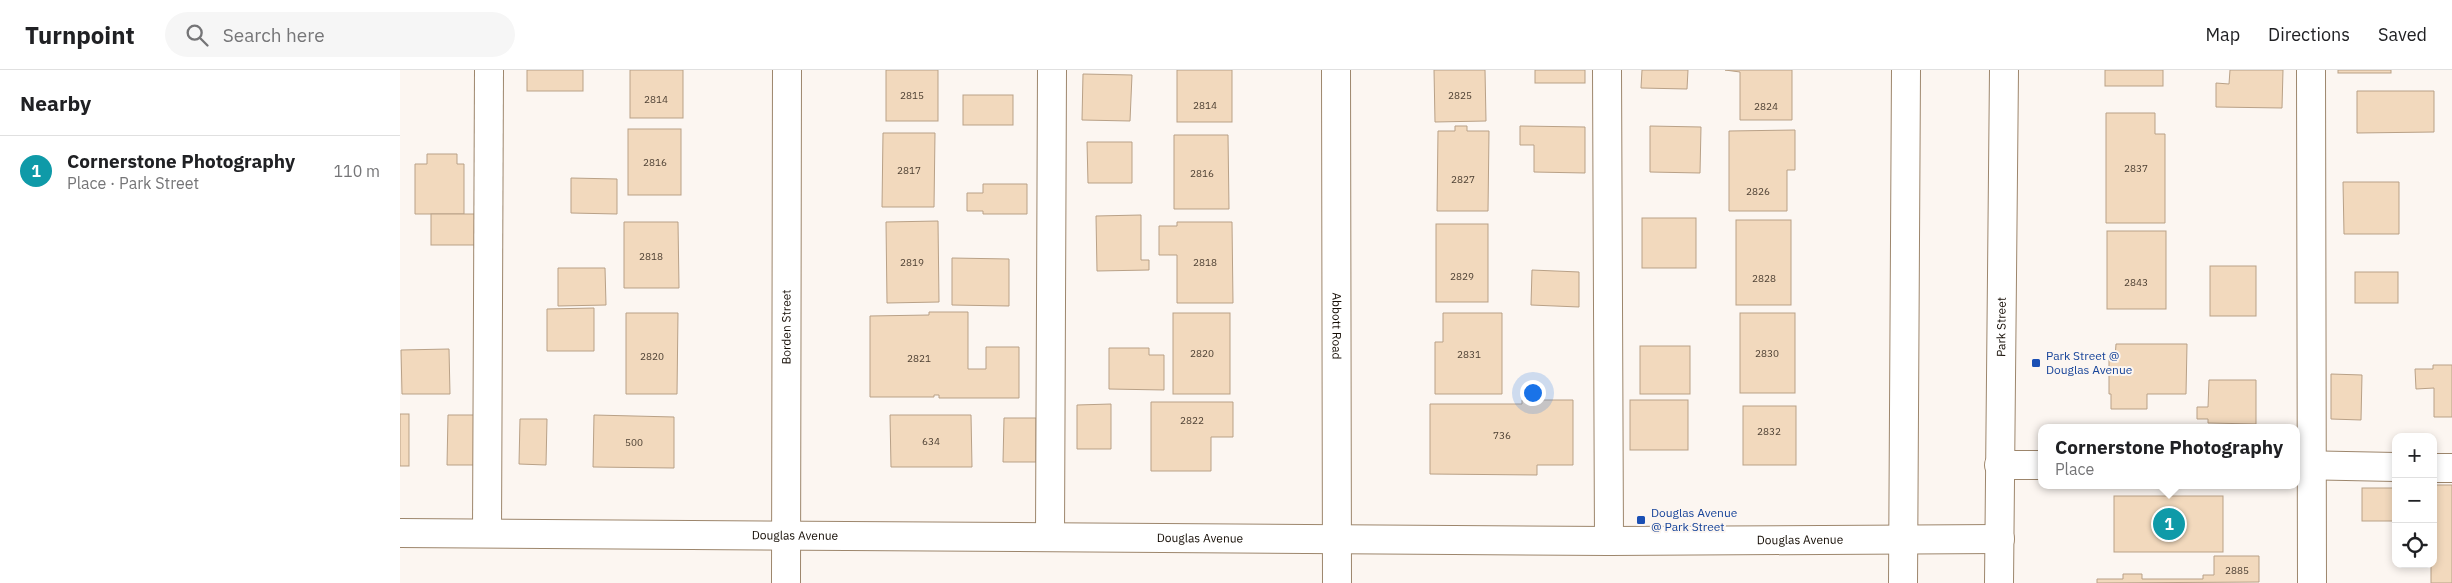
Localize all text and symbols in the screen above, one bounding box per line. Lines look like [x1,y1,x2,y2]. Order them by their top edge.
search box [165,12,515,57]
text: Turnpoint [25,19,135,51]
icon: search [183,21,211,49]
text: Search here [223,23,325,47]
text: Map [2205,23,2240,46]
text: Directions [2268,23,2350,46]
text: Saved [2378,23,2427,46]
text: Nearby [20,89,91,117]
house number: 2815 [900,89,924,102]
house number: 2825 [1448,89,1472,102]
house number: 2814 [644,93,668,106]
house number: 2814 [1193,99,1217,112]
house number: 2824 [1754,100,1778,113]
text: Cornerstone Photography [67,149,295,173]
house number: 2816 [643,156,667,169]
text: 1 [31,161,41,181]
text: 110 m [333,161,380,181]
house number: 2837 [2124,162,2148,175]
house number: 2817 [897,164,921,177]
house number: 2816 [1190,167,1214,180]
text: Place · Park Street [67,173,199,193]
house number: 2827 [1451,173,1475,186]
house number: 2826 [1746,185,1770,198]
house number: 2818 [639,250,663,263]
house number: 2819 [900,256,924,269]
house number: 2818 [1193,256,1217,269]
house number: 2829 [1450,270,1474,283]
house number: 2828 [1752,272,1776,285]
house number: 2843 [2124,276,2148,289]
street label: Borden Street [778,289,794,365]
street label: Abbott Road [1329,292,1345,360]
street label: Park Street [1993,297,2009,357]
house number: 2820 [1190,347,1214,360]
house number: 2830 [1755,347,1779,360]
house number: 2831 [1457,348,1481,361]
place label: Park Street @ Douglas Avenue [2046,348,2133,377]
house number: 2820 [640,350,664,363]
house number: 2821 [907,352,931,365]
marker: Park Street @ Douglas Avenue [2030,357,2042,369]
your location [1520,380,1546,406]
house number: 2822 [1180,414,1204,427]
popup [2038,424,2300,489]
house number: 2832 [1757,425,1781,438]
house number: 736 [1493,429,1511,442]
map controls [2392,433,2437,568]
button: + [2392,433,2437,478]
house number: 634 [922,435,940,448]
text: Cornerstone Photography [2055,435,2283,459]
house number: 500 [625,436,643,449]
text: Place [2055,459,2094,479]
button: − [2392,478,2437,523]
place label: Douglas Avenue @ Park Street [1651,505,1738,534]
pin: 1 [2153,505,2185,543]
marker: Douglas Avenue @ Park Street [1635,514,1647,526]
button: locate [2392,523,2437,568]
street label: Douglas Avenue [752,527,839,543]
street label: Douglas Avenue [1157,530,1244,546]
street label: Douglas Avenue [1757,532,1844,547]
house number: 2885 [2225,564,2249,577]

